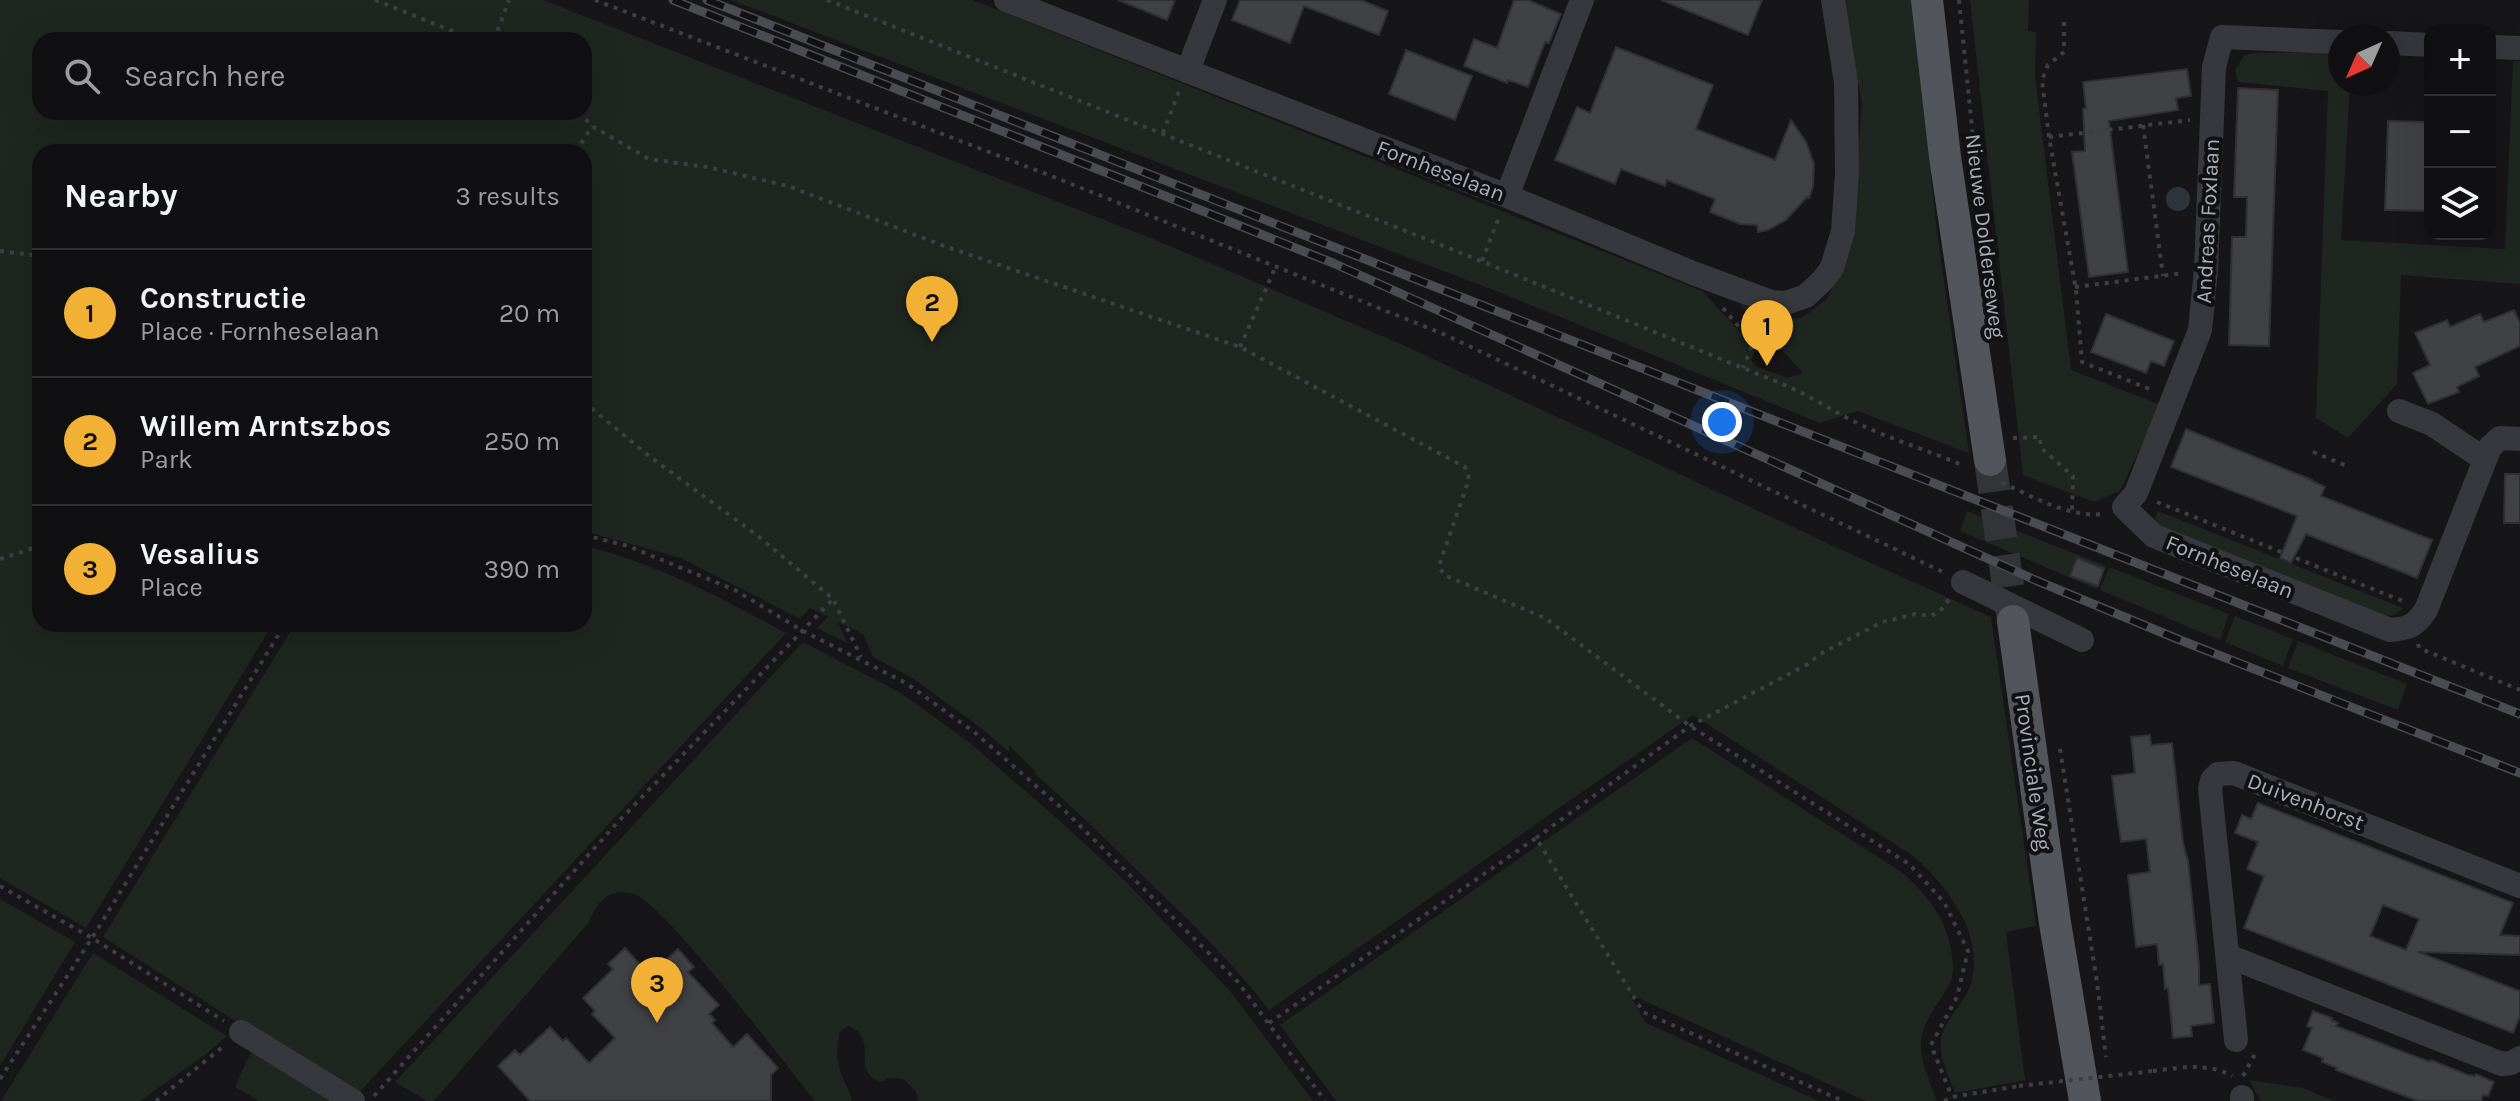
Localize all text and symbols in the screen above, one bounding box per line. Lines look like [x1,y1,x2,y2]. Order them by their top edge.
north arrow [2328,24,2400,96]
map controls [2424,24,2496,240]
button: + [2424,24,2496,96]
search box [32,32,592,120]
icon: search [60,54,104,98]
text: Search here [124,58,285,94]
button: − [2424,96,2496,168]
street label: Nieuwe Dolderseweg [1960,132,2011,341]
street label: Fornheselaan [1373,135,1508,207]
street label: Andreas Foxlaan [2191,138,2225,304]
button: layers [2424,168,2496,240]
text: Nearby [64,176,178,216]
text: 3 results [456,181,560,212]
pin: 2 [906,276,958,342]
text: Constructie [140,280,306,316]
text: 1 [85,298,95,329]
text: 20 m [499,298,560,329]
pin: 1 [1741,300,1793,366]
text: Place · Fornheselaan [140,316,380,347]
your location [1702,402,1742,442]
text: Willem Arntszbos [140,408,391,444]
text: 2 [82,426,98,457]
text: 250 m [484,426,560,457]
text: Park [140,444,193,475]
street label: Fornheselaan [2162,530,2297,604]
text: Vesalius [140,536,260,572]
text: 3 [82,554,98,585]
text: 390 m [484,554,560,585]
text: Place [140,572,203,603]
street label: Provinciale Weg [2009,692,2057,853]
street label: Duivenhorst [2244,768,2368,836]
pin: 3 [631,957,683,1023]

